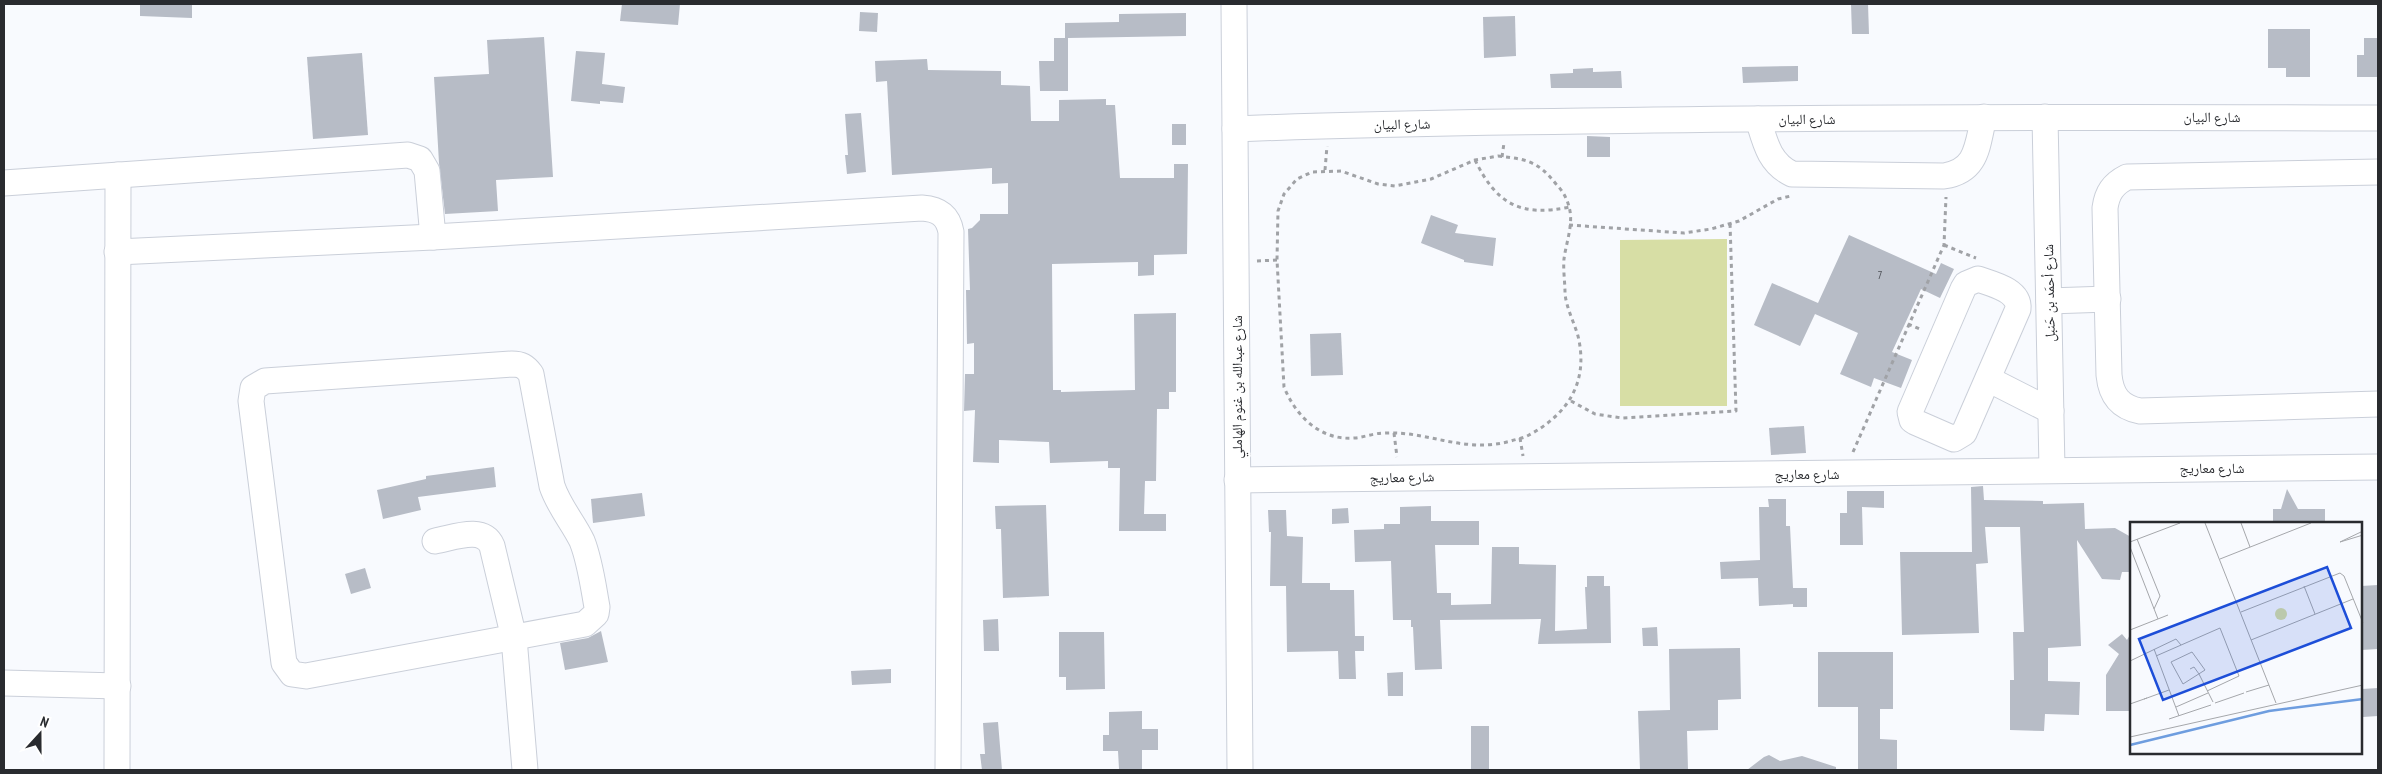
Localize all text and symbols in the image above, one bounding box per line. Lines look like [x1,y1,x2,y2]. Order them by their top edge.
street label: شارع البيان [2184,108,2240,127]
street label: شارع البيان [1779,110,1835,129]
street label: شارع البيان [1373,115,1431,134]
street label: شارع أحمَد بن حَنبل [2039,244,2060,342]
house number: 7 [1878,268,1883,282]
street label: شارع عبدالله بن غنوم الهاملي [1228,315,1249,459]
street label: شارع معاريج [2180,459,2244,478]
street label: شارع معاريج [1775,465,1839,484]
street label: شارع معاريج [1369,467,1435,488]
inset map [2130,522,2362,754]
north arrow [15,709,65,759]
text: N [38,712,51,732]

